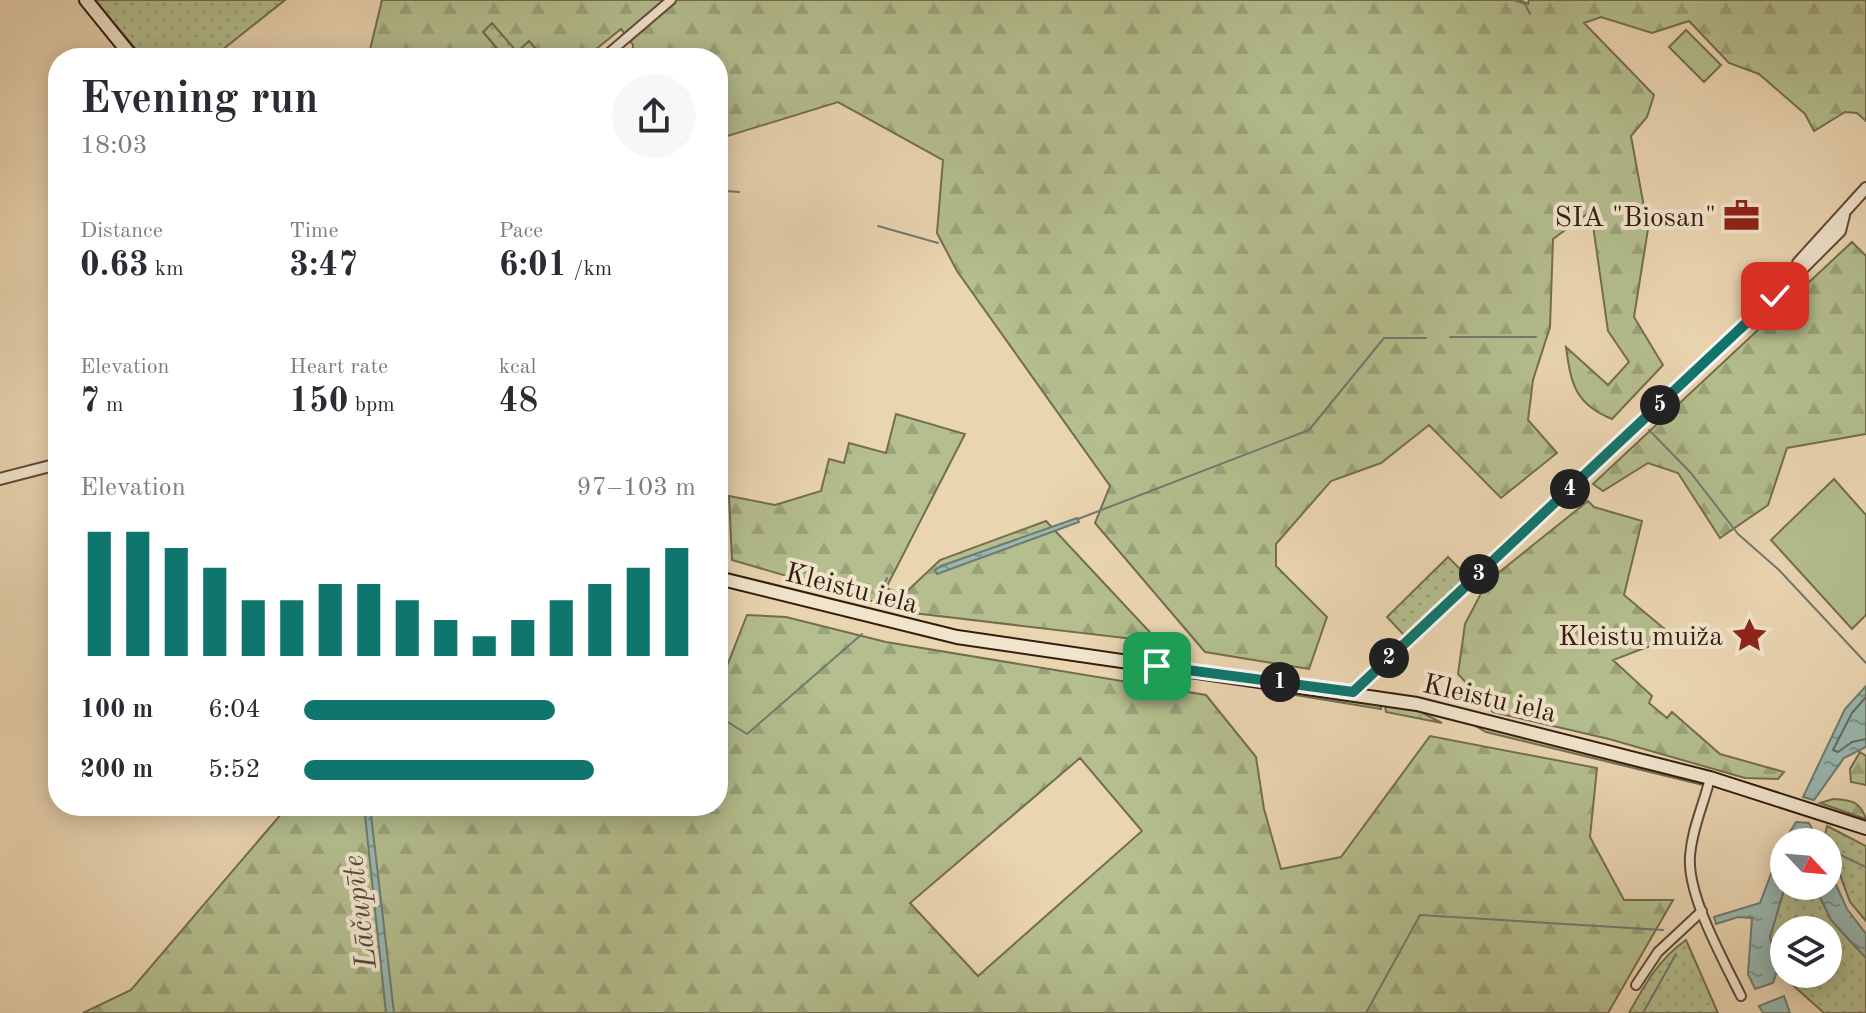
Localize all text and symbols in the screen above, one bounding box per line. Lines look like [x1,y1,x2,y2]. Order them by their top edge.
button: share [612,74,696,158]
text: Evening run [80,78,318,122]
text: 18:03 [80,133,148,159]
office icon: SIA "Biosan" [1723,197,1761,235]
place label: SIA "Biosan" [1554,205,1716,233]
text: Distance [80,220,163,242]
text: Time [289,220,339,242]
text: Pace [499,220,543,242]
text: 0.63 [80,249,149,283]
text: 3:47 [289,249,358,283]
text: 6:01 [499,249,567,283]
text: km [149,258,184,280]
text: /km [567,258,612,280]
pin [1741,262,1809,330]
icon: check [1753,274,1797,318]
text: Elevation [80,356,170,378]
text: Heart rate [289,356,388,378]
text: kcal [499,356,537,378]
text: 7 [80,385,100,419]
text: 150 [289,385,349,419]
text: 48 [499,385,538,419]
pin: 5 [1640,385,1680,425]
text: m [100,394,123,416]
text: bpm [349,394,395,416]
text: 5 [1654,394,1666,416]
pin: 4 [1550,469,1590,509]
text: Elevation [80,475,186,501]
text: 97–103 m [577,475,696,501]
text: 4 [1564,478,1576,500]
pin: 3 [1459,554,1499,594]
street label: Kleistu iela [782,560,921,620]
text: 3 [1473,563,1485,585]
place icon: Kleistu muiža [1730,616,1768,654]
place label: Kleistu muiža [1558,624,1723,652]
pin [1123,632,1191,700]
pin: 2 [1369,638,1409,678]
icon: arrive [1135,644,1179,688]
text: 2 [1383,647,1395,669]
pin: 1 [1260,662,1300,702]
text: 1 [1274,671,1286,693]
street label: Kleistu iela [1420,671,1559,729]
text: 100 m [80,697,153,723]
text: 6:04 [208,697,261,723]
text: 200 m [80,757,153,783]
text: 5:52 [208,757,261,783]
north arrow [1770,828,1842,900]
map controls [1770,828,1842,988]
water label: Lāčupīte [339,853,383,971]
button: layers [1770,916,1842,988]

